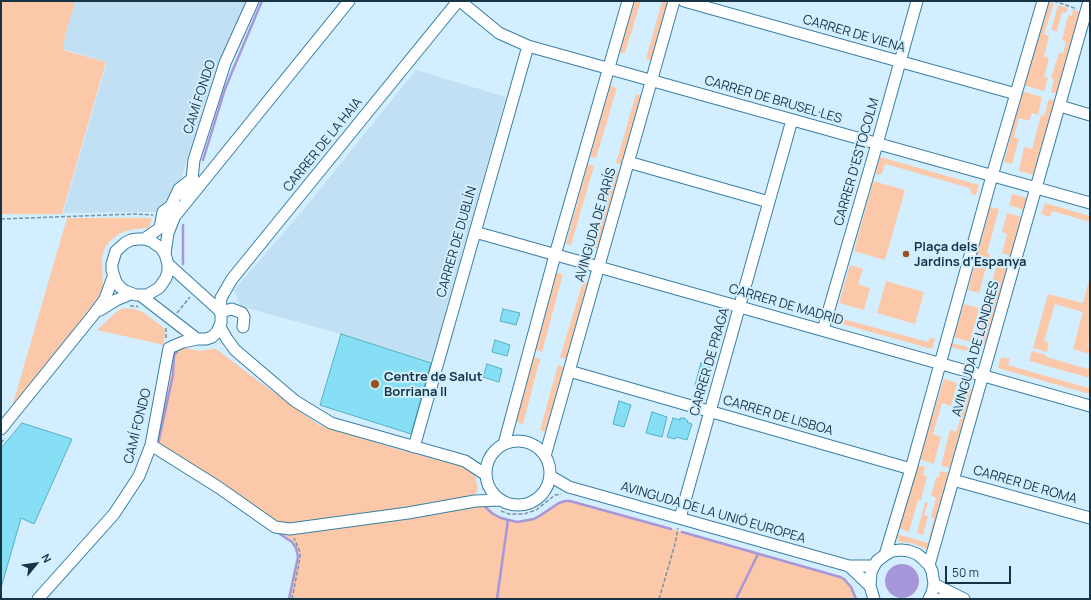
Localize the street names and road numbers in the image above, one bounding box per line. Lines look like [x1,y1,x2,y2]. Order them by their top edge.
street label: CARRER DE VIENA [801,12,907,56]
street label: CAMÍ FONDO [181,58,219,136]
street label: CARRER DE BRUSEL·LES [702,73,844,127]
street label: CARRER DE LA HAIA [280,95,366,195]
street label: CARRER D'ESTOCOLM [831,96,883,228]
street label: AVINGUDA DE PARÍS [572,166,620,284]
street label: CARRER DE DUBLÍN [434,185,480,299]
street label: AVINGUDA DE LONDRES [949,280,1003,418]
street label: CARRER DE MADRID [727,281,845,329]
street label: CARRER DE PRAGA [687,306,733,418]
street label: CAMÍ FONDO [121,387,155,465]
street label: CARRER DE LISBOA [721,393,835,439]
street label: CARRER DE ROMA [971,463,1079,507]
street label: AVINGUDA DE LA UNIÓ EUROPEA [619,479,807,547]

